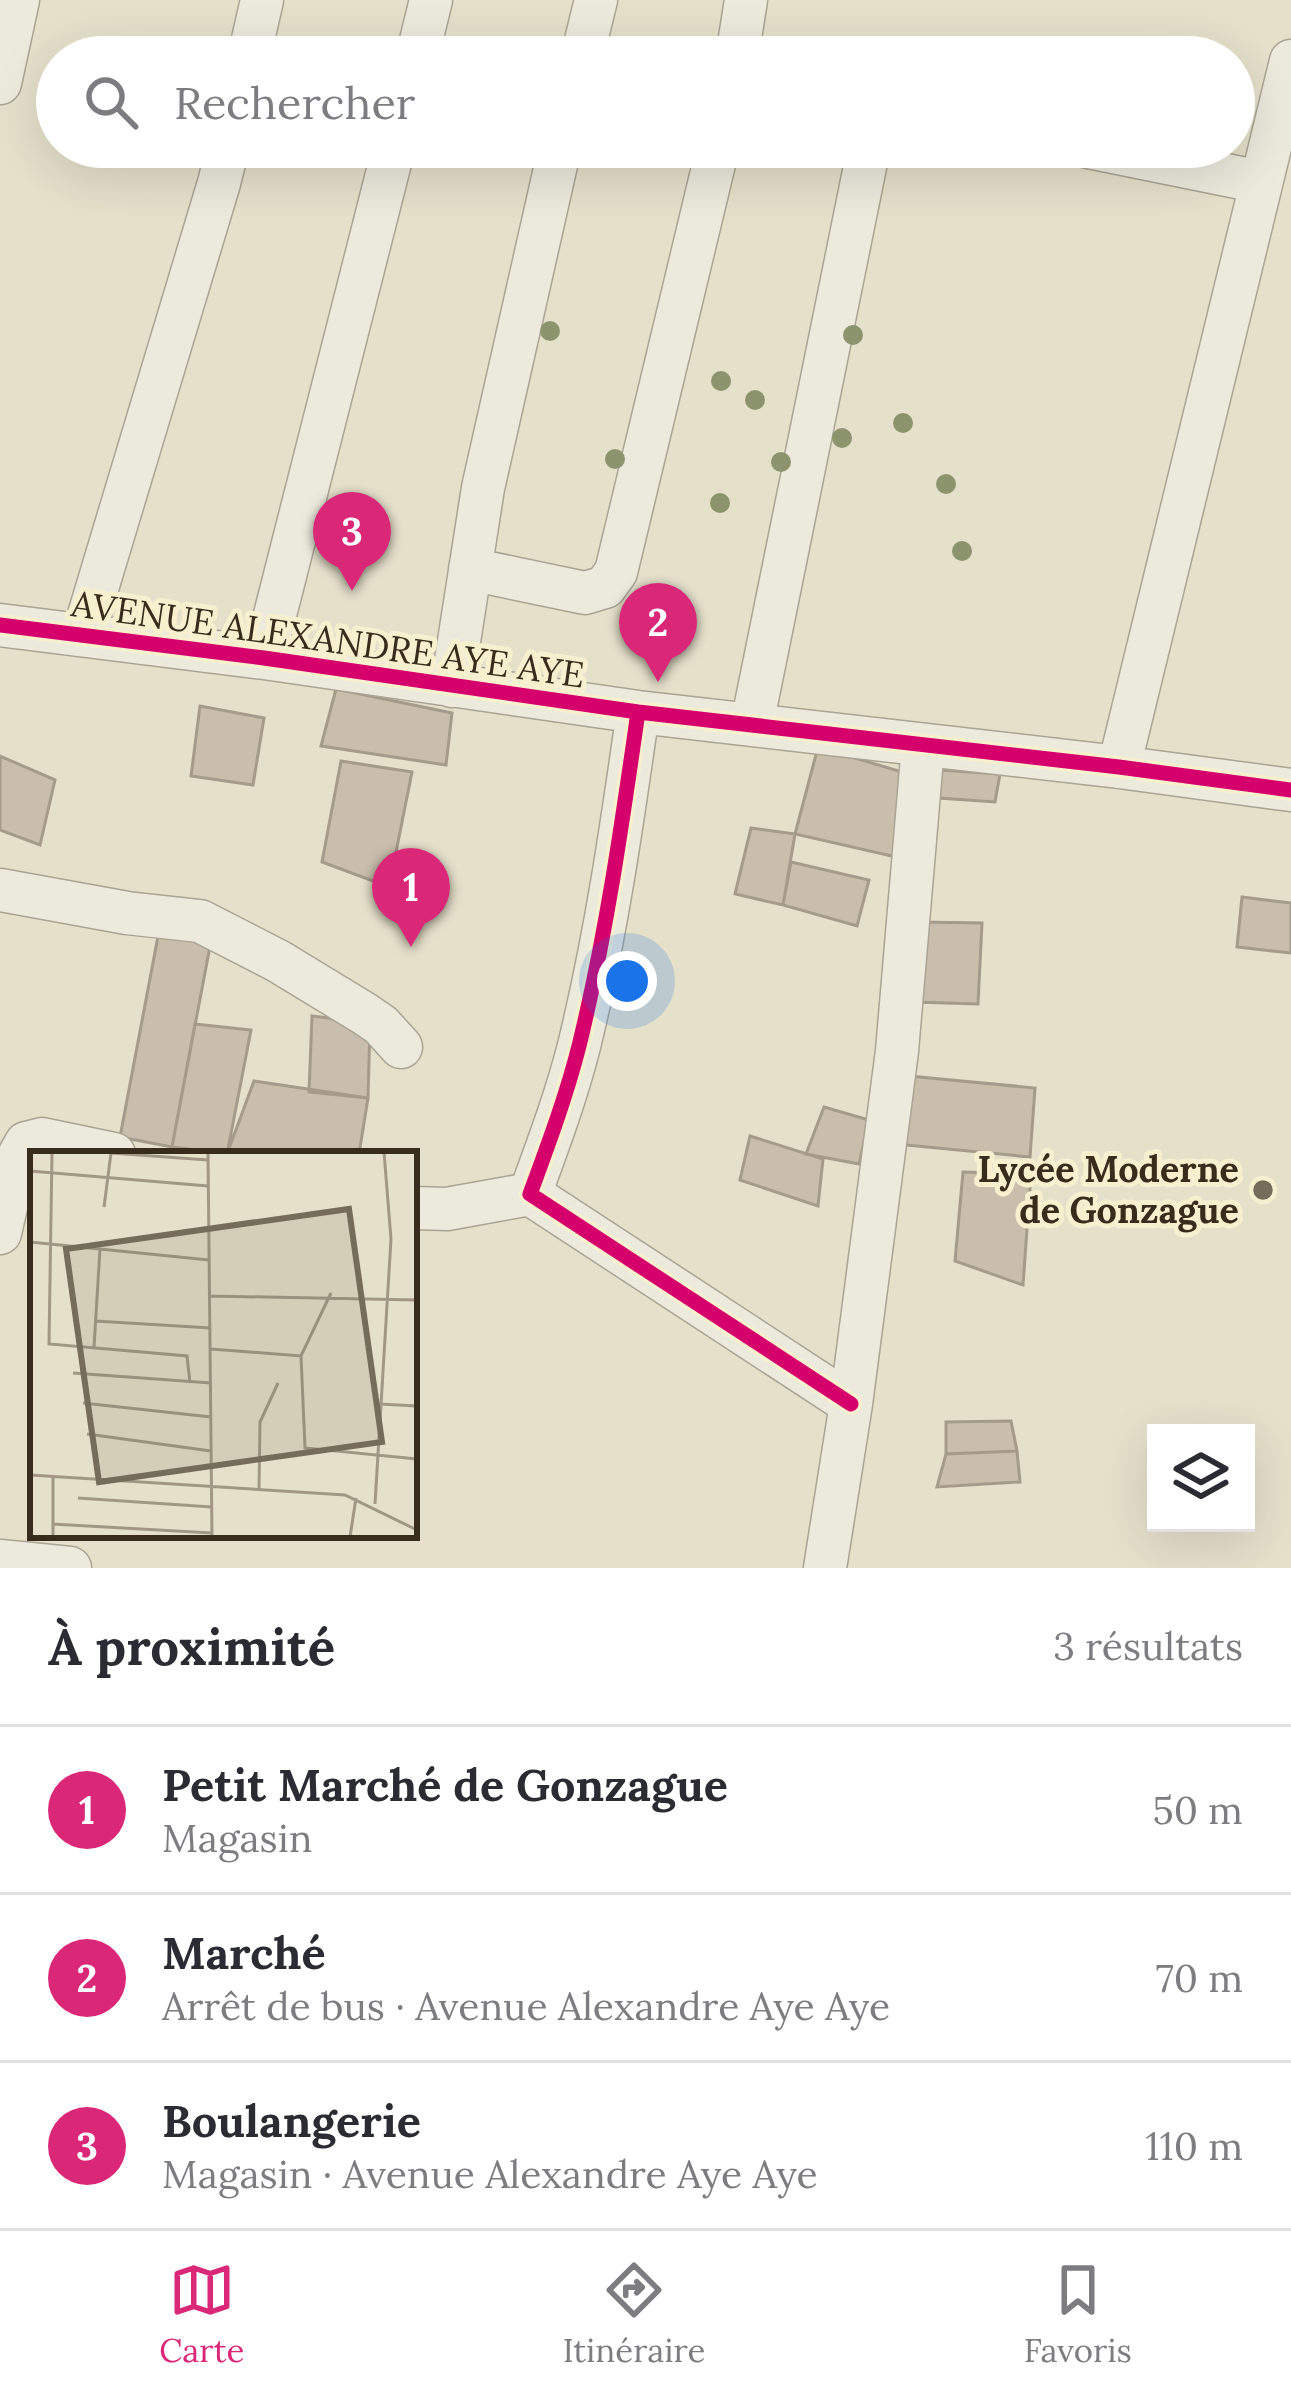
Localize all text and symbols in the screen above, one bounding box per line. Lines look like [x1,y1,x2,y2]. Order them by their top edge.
search box [36,36,1255,168]
icon: search [78,69,144,135]
text: Rechercher [174,74,415,131]
pin: 3 [313,492,391,591]
street label: AVENUE ALEXANDRE AYE AYE [68,580,587,698]
pin: 2 [619,583,697,682]
pin: 1 [372,848,450,947]
your location [597,951,657,1011]
place label: Lycée Moderne de Gonzague [977,1146,1239,1233]
inset map [30,1151,417,1538]
marker: Lycée Moderne de Gonzague [1250,1177,1276,1203]
map controls [1147,1424,1255,1532]
button: layers [1147,1424,1255,1532]
text: À proximité [48,1614,335,1679]
text: 3 résultats [1053,1621,1243,1671]
text: Petit Marché de Gonzague [162,1756,728,1813]
text: 1 [79,1785,95,1835]
text: 50 m [1152,1785,1243,1835]
text: Magasin [162,1813,312,1863]
text: Marché [162,1924,326,1981]
text: 2 [77,1953,97,2003]
text: 70 m [1156,1953,1243,2003]
text: Arrêt de bus · Avenue Alexandre Aye Aye [162,1981,890,2031]
text: Boulangerie [162,2092,421,2149]
text: 3 [76,2121,98,2171]
text: 110 m [1145,2121,1243,2171]
text: Magasin · Avenue Alexandre Aye Aye [162,2149,818,2199]
tab: Carte [159,2257,244,2371]
tab: Itinéraire [563,2257,705,2371]
tab: Favoris [1024,2257,1132,2371]

